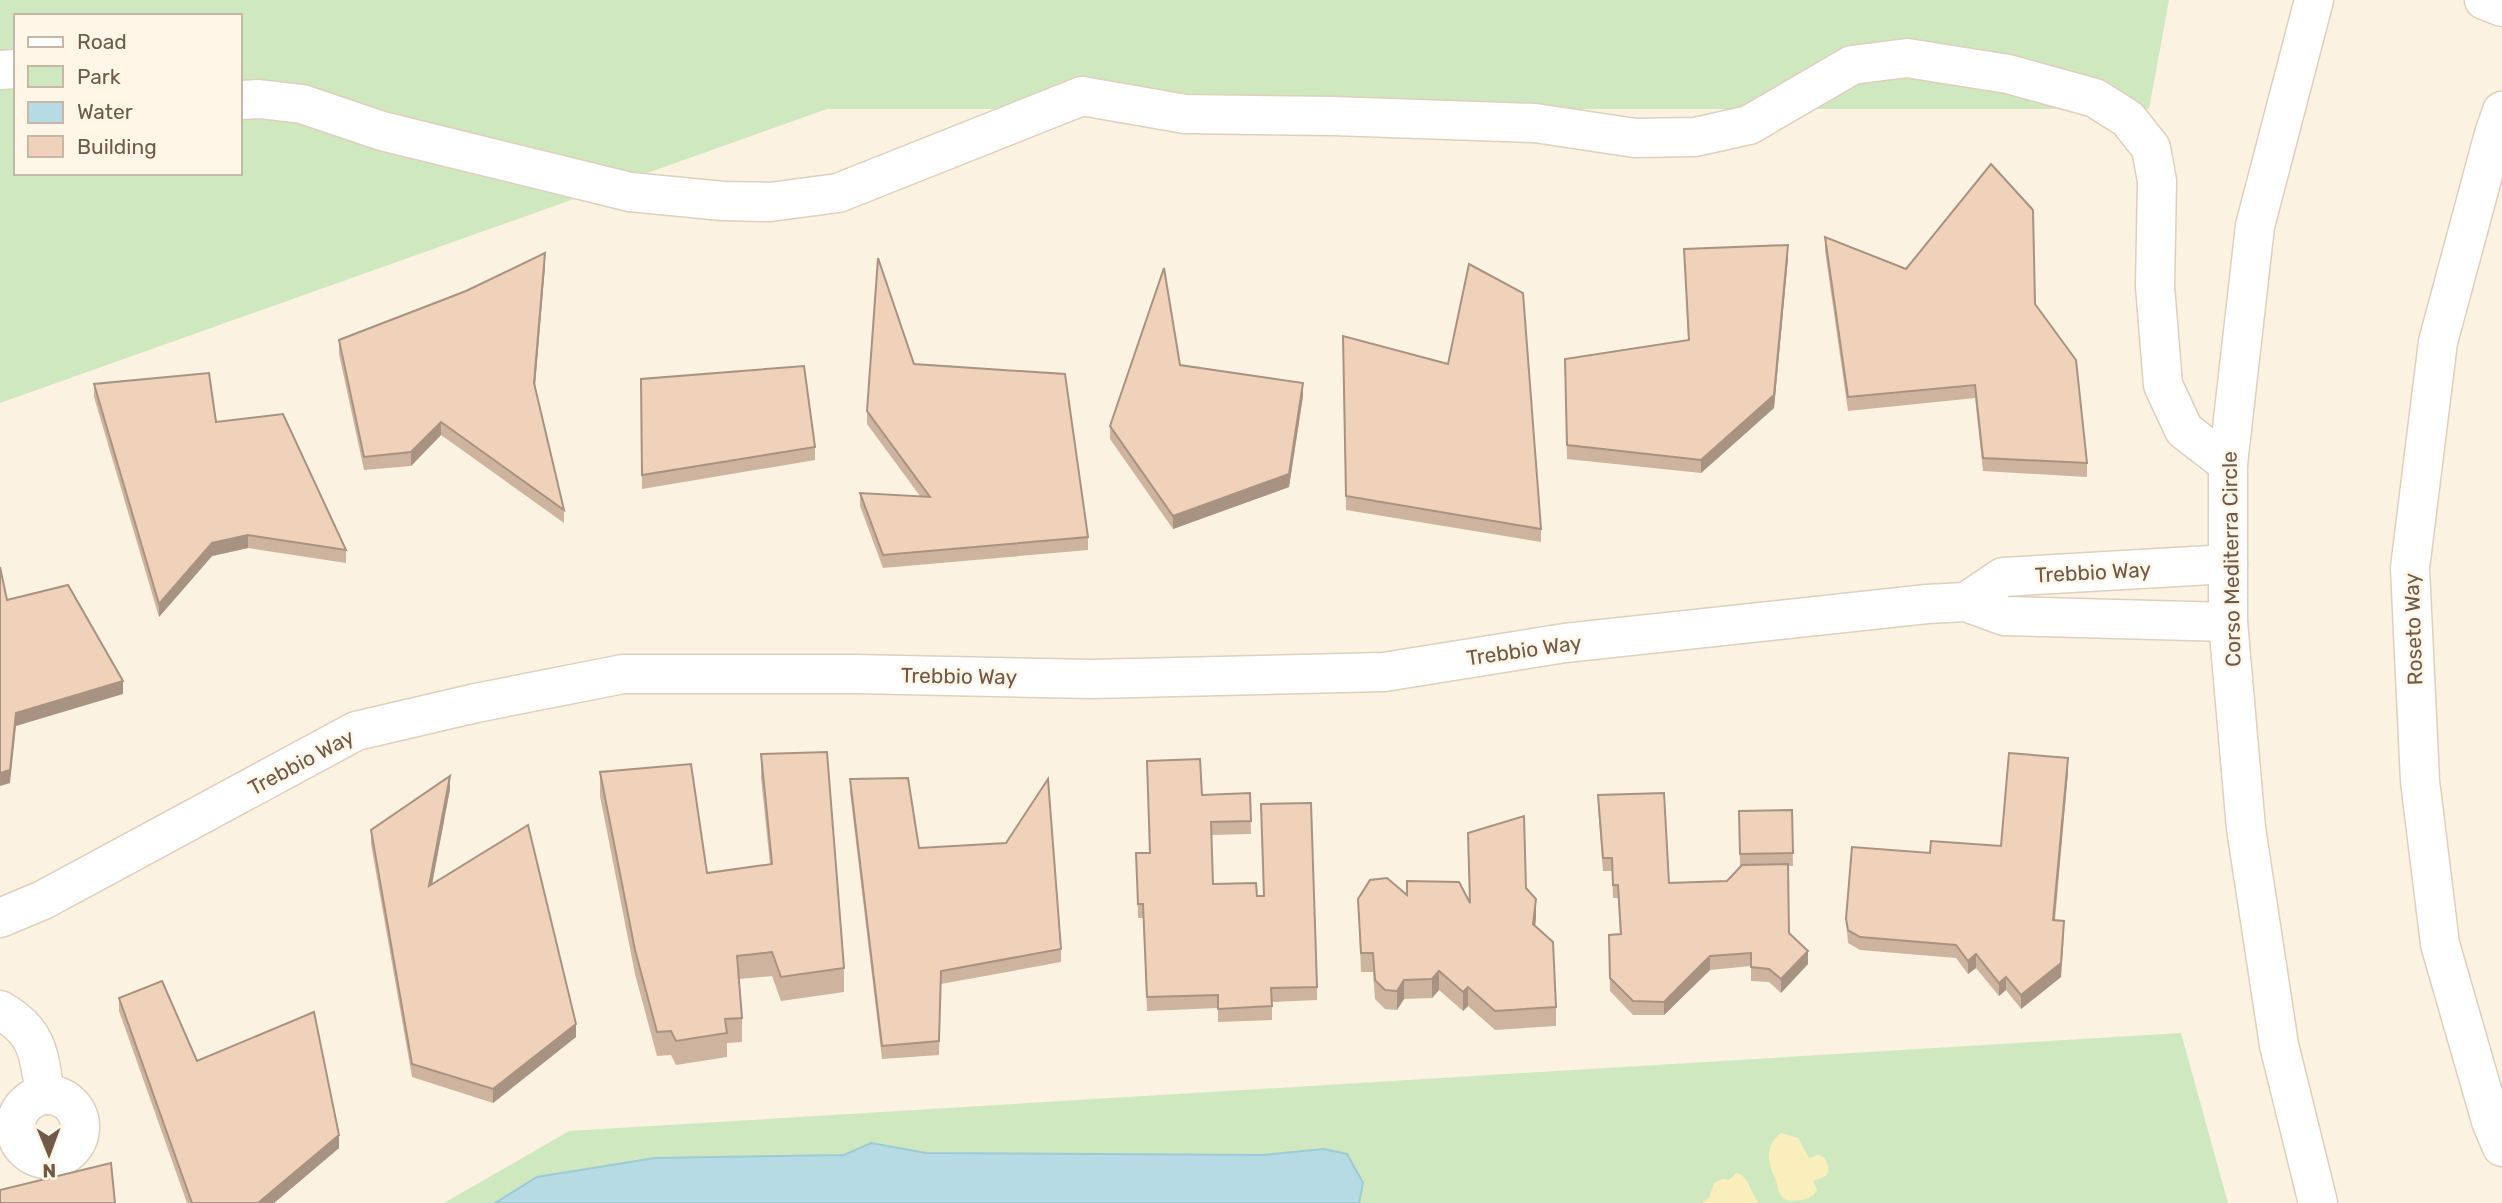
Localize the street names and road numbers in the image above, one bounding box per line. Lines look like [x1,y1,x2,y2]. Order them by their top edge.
street label: Corso Mediterra Circle [2217,451,2245,667]
street label: Trebbio Way [2034,556,2152,588]
street label: Roseto Way [2399,572,2427,686]
street label: Trebbio Way [1465,629,1584,670]
street label: Trebbio Way [901,662,1018,690]
street label: Trebbio Way [244,723,359,800]

